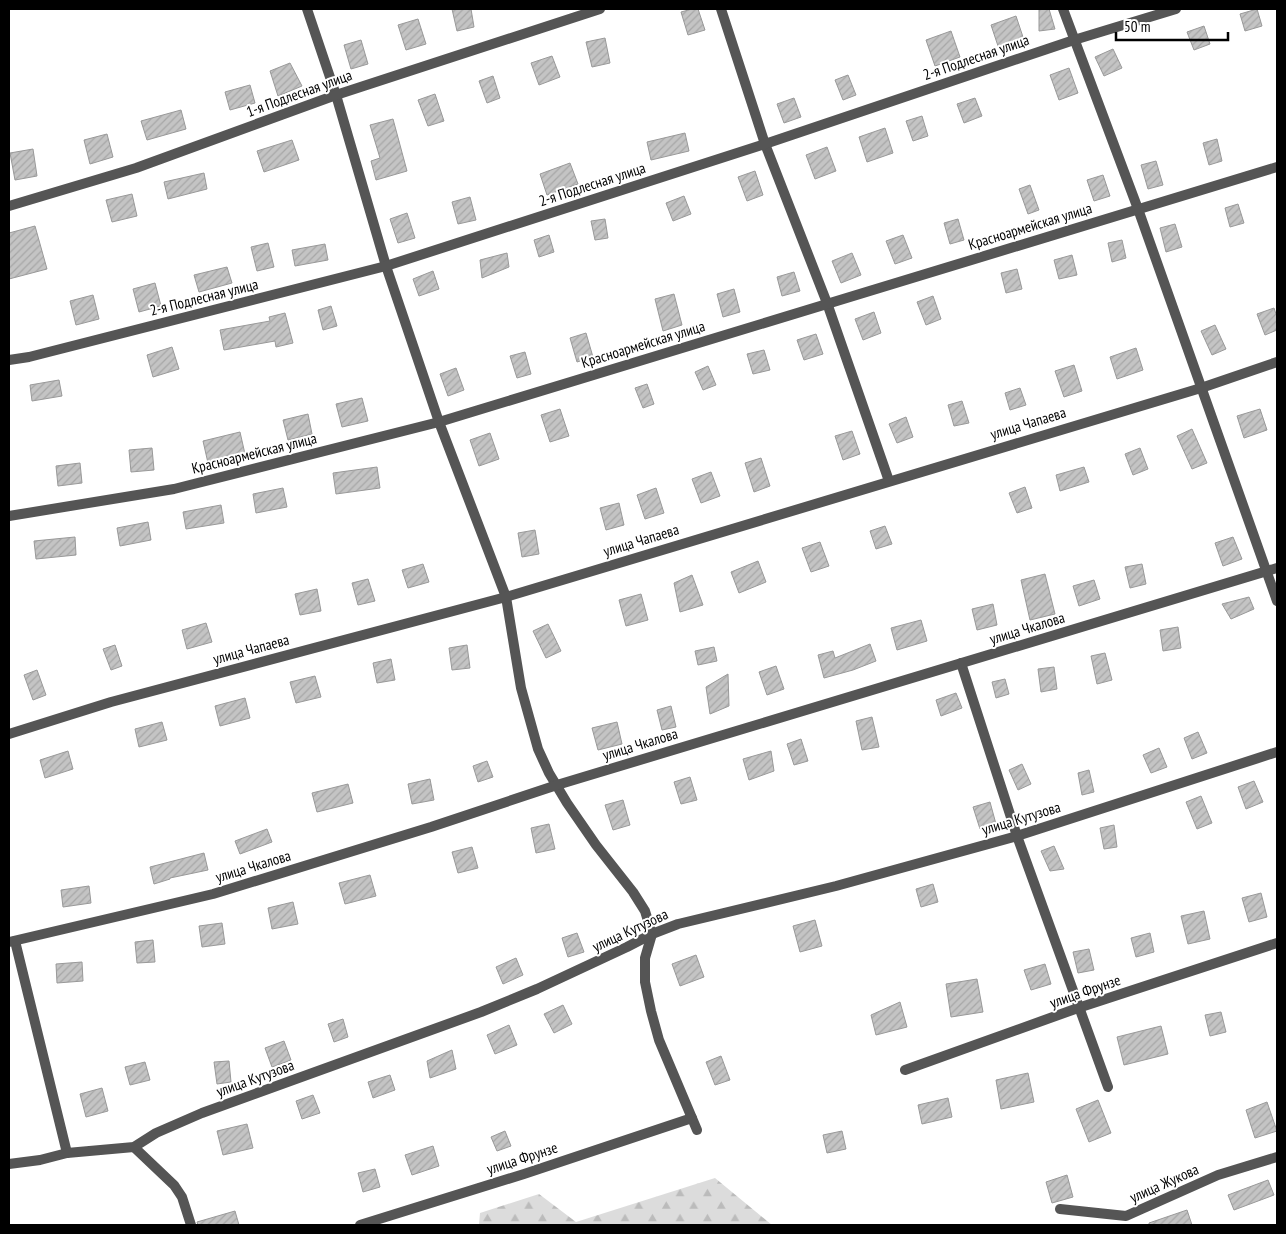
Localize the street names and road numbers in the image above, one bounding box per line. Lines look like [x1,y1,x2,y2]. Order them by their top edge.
street label: 2-я Подлесная улица [920,30,1032,84]
street label: 1-я Подлесная улица [244,65,354,121]
street label: 2-я Подлесная улица [536,158,648,210]
street label: Красноармейская улица [966,198,1094,254]
street label: 2-я Подлесная улица [148,274,260,320]
street label: Красноармейская улица [579,316,707,372]
street label: улица Чапаева [988,403,1068,443]
street label: Красноармейская улица [189,428,319,478]
street label: улица Чапаева [601,520,681,560]
street label: улица Чкалова [987,608,1067,648]
street label: улица Чапаева [211,630,291,668]
street label: улица Чкалова [600,724,680,764]
street label: улица Кутузова [979,797,1063,839]
street label: улица Чкалова [213,846,293,886]
street label: улица Кутузова [589,904,671,956]
street label: улица Фрунзе [1047,970,1123,1012]
street label: улица Кутузова [214,1055,296,1101]
street label: улица Фрунзе [484,1138,560,1178]
street label: улица Жукова [1127,1159,1201,1207]

